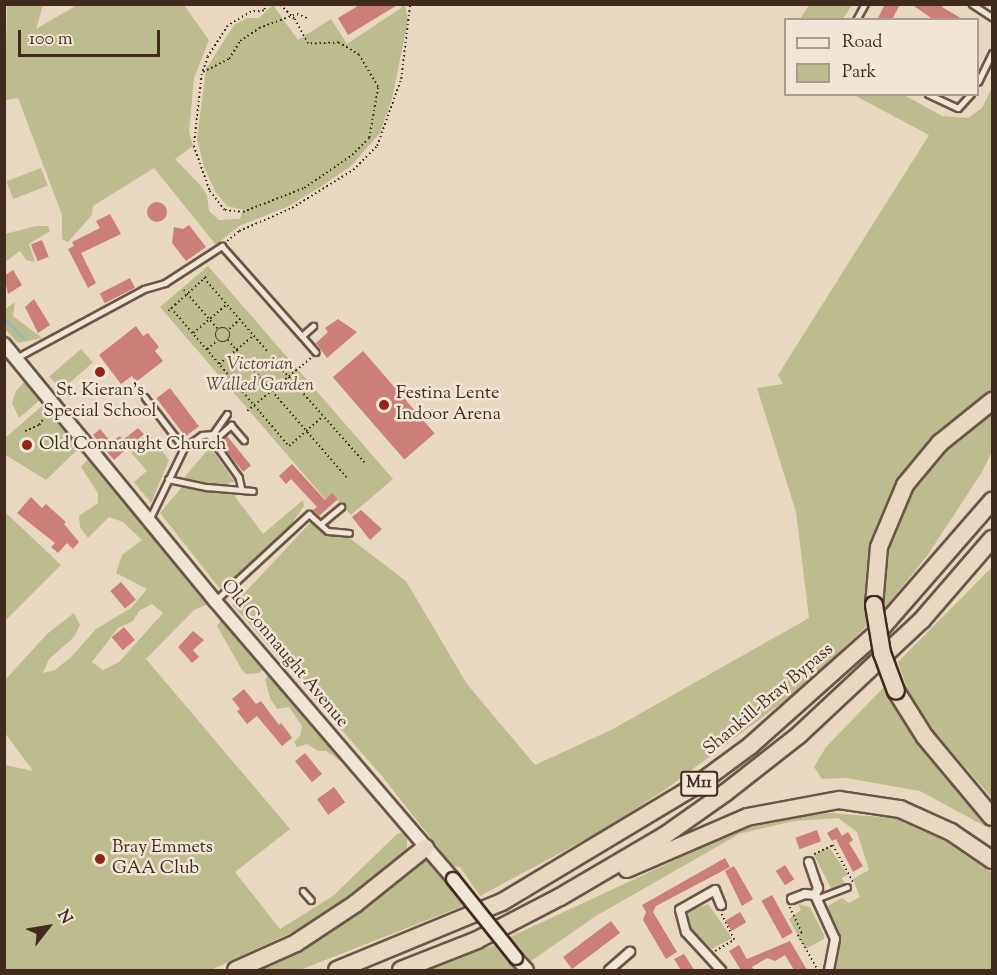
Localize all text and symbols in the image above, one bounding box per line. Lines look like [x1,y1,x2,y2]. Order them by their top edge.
scale bar [21,18,164,56]
legend [784,18,979,96]
text: 100 m [29,27,73,53]
text: Road [842,30,882,56]
text: Park [842,60,876,86]
park label: Victorian Walled Garden [206,355,314,398]
marker: St. Kieran’s Special School [93,365,107,379]
place label: St. Kieran’s Special School [43,381,157,424]
place label: Festina Lente Indoor Arena [396,384,501,426]
marker: Festina Lente Indoor Arena [377,398,391,412]
place label: Old Connaught Church [39,434,227,456]
marker: Old Connaught Church [20,438,34,452]
street label: Old Connaught Avenue [216,575,352,733]
street label: Shankill-Bray Bypass [700,639,838,761]
road number: M11 [680,771,718,797]
place label: Bray Emmets GAA Club [112,838,213,880]
marker: Bray Emmets GAA Club [93,852,107,866]
north arrow [18,897,78,957]
text: N [51,906,77,929]

